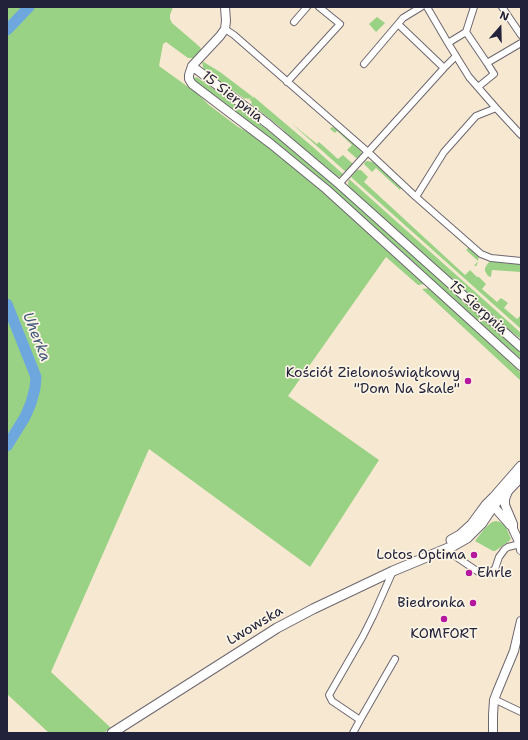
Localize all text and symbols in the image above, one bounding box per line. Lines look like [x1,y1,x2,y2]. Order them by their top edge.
north arrow [480,8,520,48]
text: N [498,8,511,25]
street label: 15 Sierpnia [198,68,266,126]
street label: 15 Sierpnia [445,277,511,339]
water label: Uherka [18,310,54,364]
place label: Kościół Zielonoświątkowy "Dom Na Skale" [286,365,460,398]
marker: Kościół Zielonoświątkowy "Dom Na Skale" [463,376,473,386]
place label: Lotos Optima [376,547,466,563]
marker: Lotos Optima [469,550,479,560]
place label: Ehrle [477,565,512,581]
marker: Ehrle [464,568,474,578]
place label: Biedronka [397,595,465,611]
marker: Biedronka [468,598,478,608]
street label: Lwowska [224,603,286,649]
marker: KOMFORT [439,614,449,624]
place label: KOMFORT [410,626,478,642]

